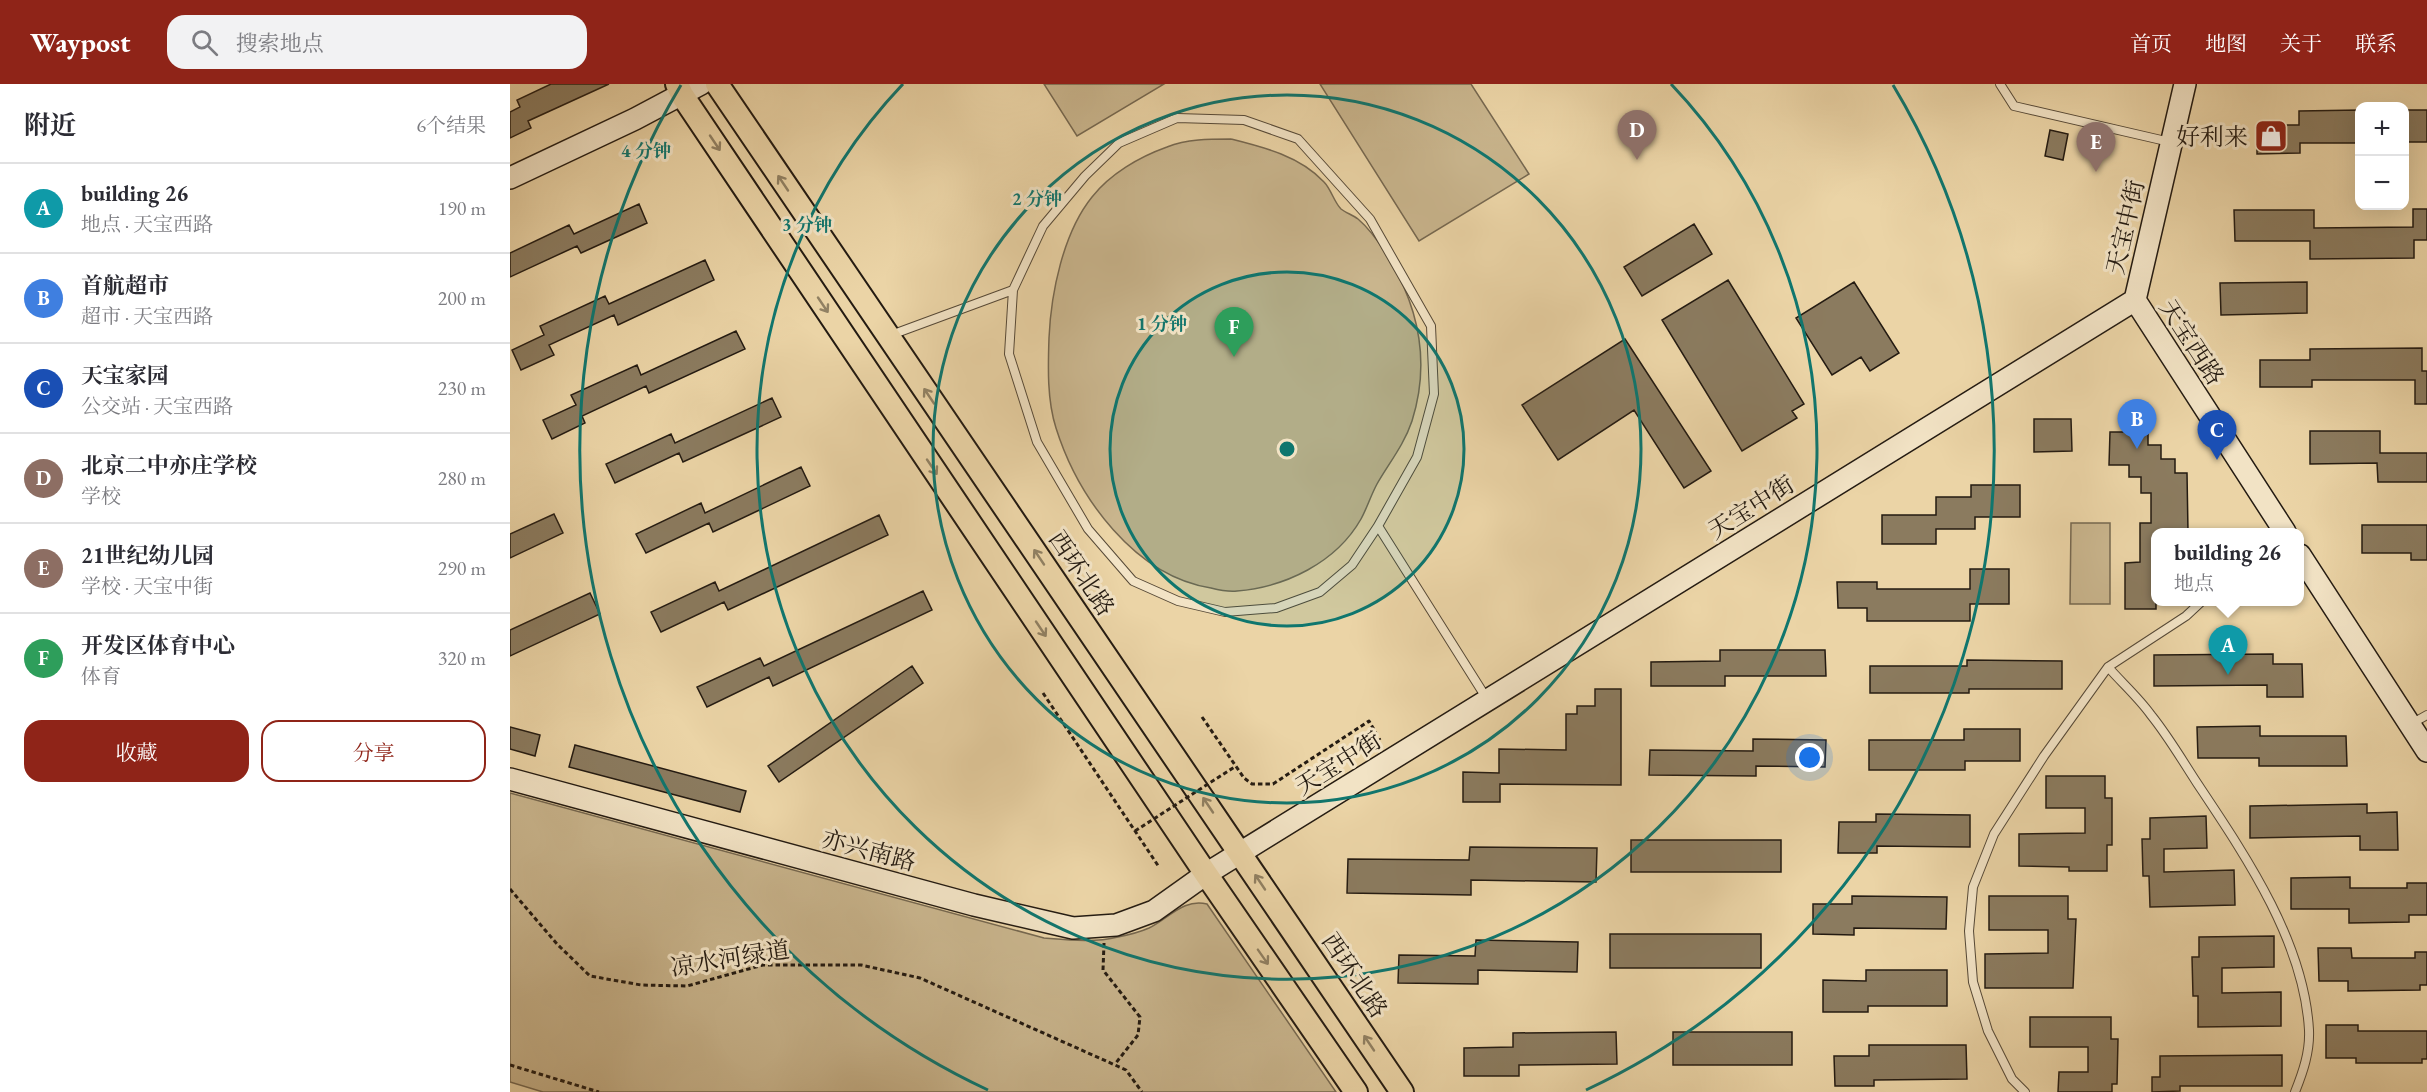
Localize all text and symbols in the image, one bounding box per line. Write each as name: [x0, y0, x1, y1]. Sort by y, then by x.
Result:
search box: [167, 15, 587, 69]
text: Waypost: [30, 24, 131, 60]
icon: search: [188, 26, 221, 59]
text: 搜索地点: [236, 29, 324, 58]
text: 首页: [2130, 30, 2172, 57]
text: 地图: [2205, 30, 2247, 57]
text: 关于: [2280, 30, 2322, 57]
text: 联系: [2355, 30, 2397, 57]
map controls: [2355, 102, 2409, 210]
button: +: [2355, 102, 2409, 156]
text: 附近: [24, 108, 76, 142]
pin: D: [1618, 110, 1656, 160]
text: 6个结果: [416, 112, 486, 138]
shop icon: 好利来: [2253, 118, 2289, 154]
place label: 好利来: [2176, 121, 2248, 152]
pin: E: [2076, 122, 2116, 172]
one-way arrow: [708, 135, 721, 152]
text: 4 分钟: [621, 139, 671, 162]
button: −: [2355, 156, 2409, 210]
one-way arrow: [777, 175, 789, 192]
street label: 天宝中街: [2099, 177, 2151, 277]
text: building 26: [81, 179, 188, 208]
text: 2 分钟: [1012, 187, 1062, 210]
text: A: [36, 195, 51, 221]
text: 190 m: [438, 195, 486, 221]
text: 地点 · 天宝西路: [81, 211, 213, 237]
text: 3 分钟: [782, 213, 832, 236]
text: 首航超市: [81, 271, 169, 300]
text: B: [37, 285, 50, 311]
text: 200 m: [438, 285, 486, 311]
street label: 天宝西路: [2153, 293, 2231, 391]
one-way arrow: [817, 297, 830, 314]
text: 超市 · 天宝西路: [81, 303, 213, 329]
pin: F: [1214, 308, 1254, 357]
text: 1 分钟: [1137, 312, 1187, 335]
text: 天宝家园: [81, 361, 169, 390]
text: C: [36, 375, 51, 401]
text: 230 m: [438, 375, 486, 401]
one-way arrow: [922, 388, 935, 405]
text: 公交站 · 天宝西路: [81, 393, 233, 419]
pin: B: [2118, 400, 2156, 449]
pin: C: [2198, 410, 2236, 460]
centre of rings: [1277, 439, 1297, 459]
text: 北京二中亦庄学校: [81, 451, 257, 480]
one-way arrow: [926, 458, 938, 475]
text: D: [36, 465, 51, 491]
text: 280 m: [438, 465, 486, 491]
street label: 天宝中街: [1702, 468, 1800, 546]
text: 学校: [81, 483, 121, 509]
street label: 西环北路: [1042, 525, 1122, 621]
popup: [2151, 528, 2304, 606]
text: building 26: [2174, 538, 2281, 567]
text: 21世纪幼儿园: [81, 541, 214, 570]
one-way arrow: [1033, 550, 1045, 566]
text: E: [38, 555, 49, 581]
text: 290 m: [438, 555, 486, 581]
text: 地点: [2174, 570, 2214, 596]
text: 学校 · 天宝中街: [81, 573, 213, 599]
one-way arrow: [1035, 620, 1047, 637]
pin: A: [2208, 626, 2248, 675]
text: 开发区体育中心: [81, 631, 235, 660]
text: F: [38, 645, 49, 671]
text: 320 m: [438, 645, 486, 671]
text: 体育: [81, 663, 121, 689]
button: 收藏: [24, 720, 249, 782]
button: 分享: [261, 720, 486, 782]
street label: 天宝中街: [1289, 724, 1387, 802]
your location: [1795, 743, 1824, 772]
one-way arrow: [1202, 797, 1214, 814]
street label: 亦兴南路: [819, 823, 919, 877]
one-way arrow: [1254, 874, 1266, 890]
street label: 西环北路: [1315, 927, 1395, 1023]
street label: 凉水河绿道: [668, 933, 792, 983]
one-way arrow: [1257, 948, 1269, 964]
one-way arrow: [1363, 1036, 1375, 1052]

